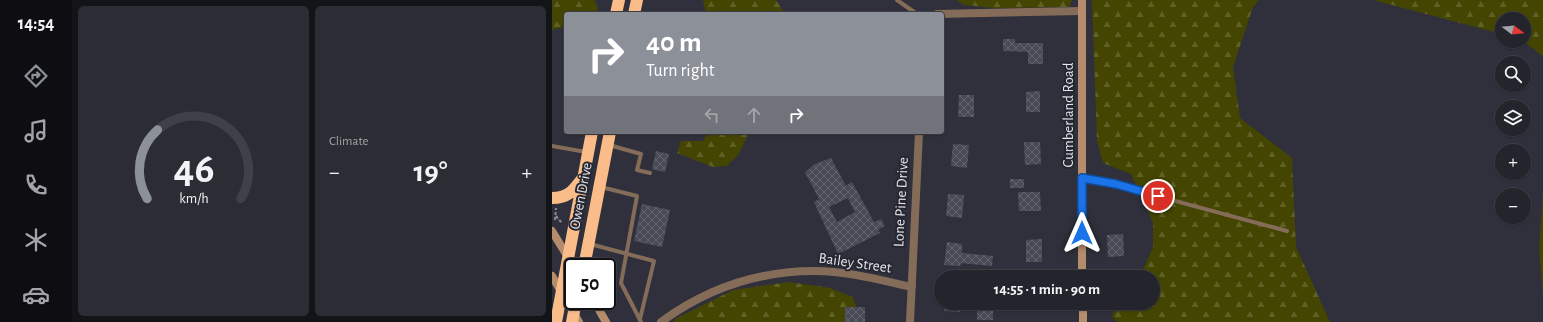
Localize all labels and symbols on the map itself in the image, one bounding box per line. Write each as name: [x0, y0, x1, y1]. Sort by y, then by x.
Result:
north arrow: [1495, 12, 1531, 48]
street label: Cumberland Road: [1061, 62, 1076, 167]
street label: Lone Pine Drive: [891, 157, 911, 247]
street label: Owen Drive: [567, 161, 595, 231]
pin: [1141, 179, 1175, 213]
position arrow: [1061, 212, 1103, 254]
street label: Bailey Street: [818, 250, 893, 276]
speed limit sign: 50: [564, 258, 616, 310]

